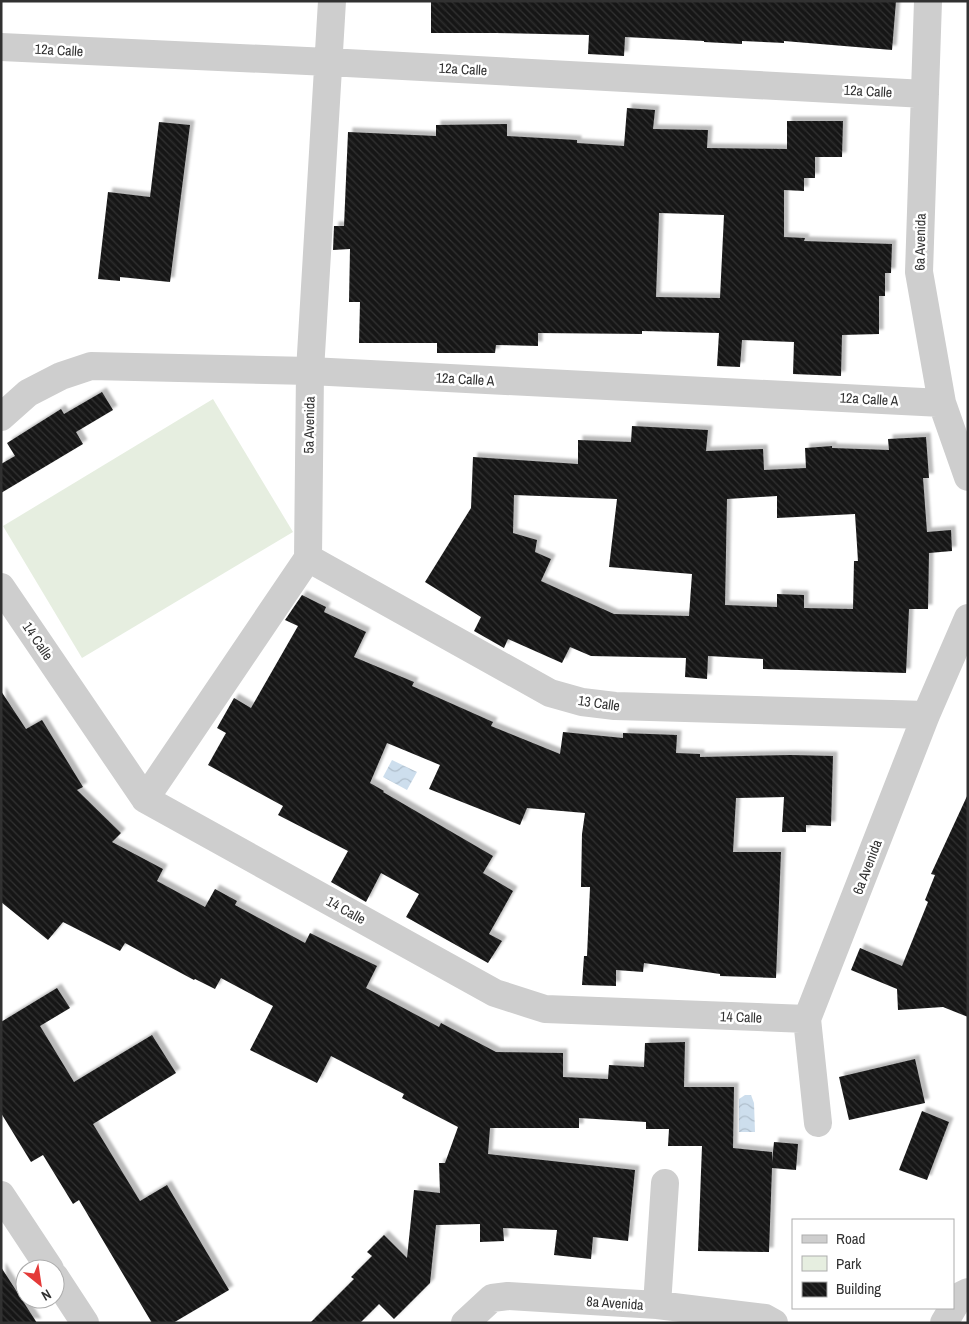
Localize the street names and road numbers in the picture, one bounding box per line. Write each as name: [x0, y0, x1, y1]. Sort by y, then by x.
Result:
street label: 12a Calle: [34, 40, 84, 60]
street label: 12a Calle: [438, 59, 488, 79]
street label: 12a Calle: [843, 81, 893, 101]
street label: 6a Avenida: [911, 213, 930, 271]
street label: 12a Calle A: [435, 368, 495, 390]
street label: 12a Calle A: [839, 388, 899, 410]
street label: 5a Avenida: [300, 396, 319, 454]
street label: 14 Calle: [19, 619, 57, 663]
street label: 13 Calle: [577, 691, 621, 715]
street label: 6a Avenida: [848, 836, 886, 897]
street label: 14 Calle: [323, 892, 369, 928]
street label: 14 Calle: [720, 1007, 762, 1027]
street label: 8a Avenida: [586, 1292, 645, 1314]

